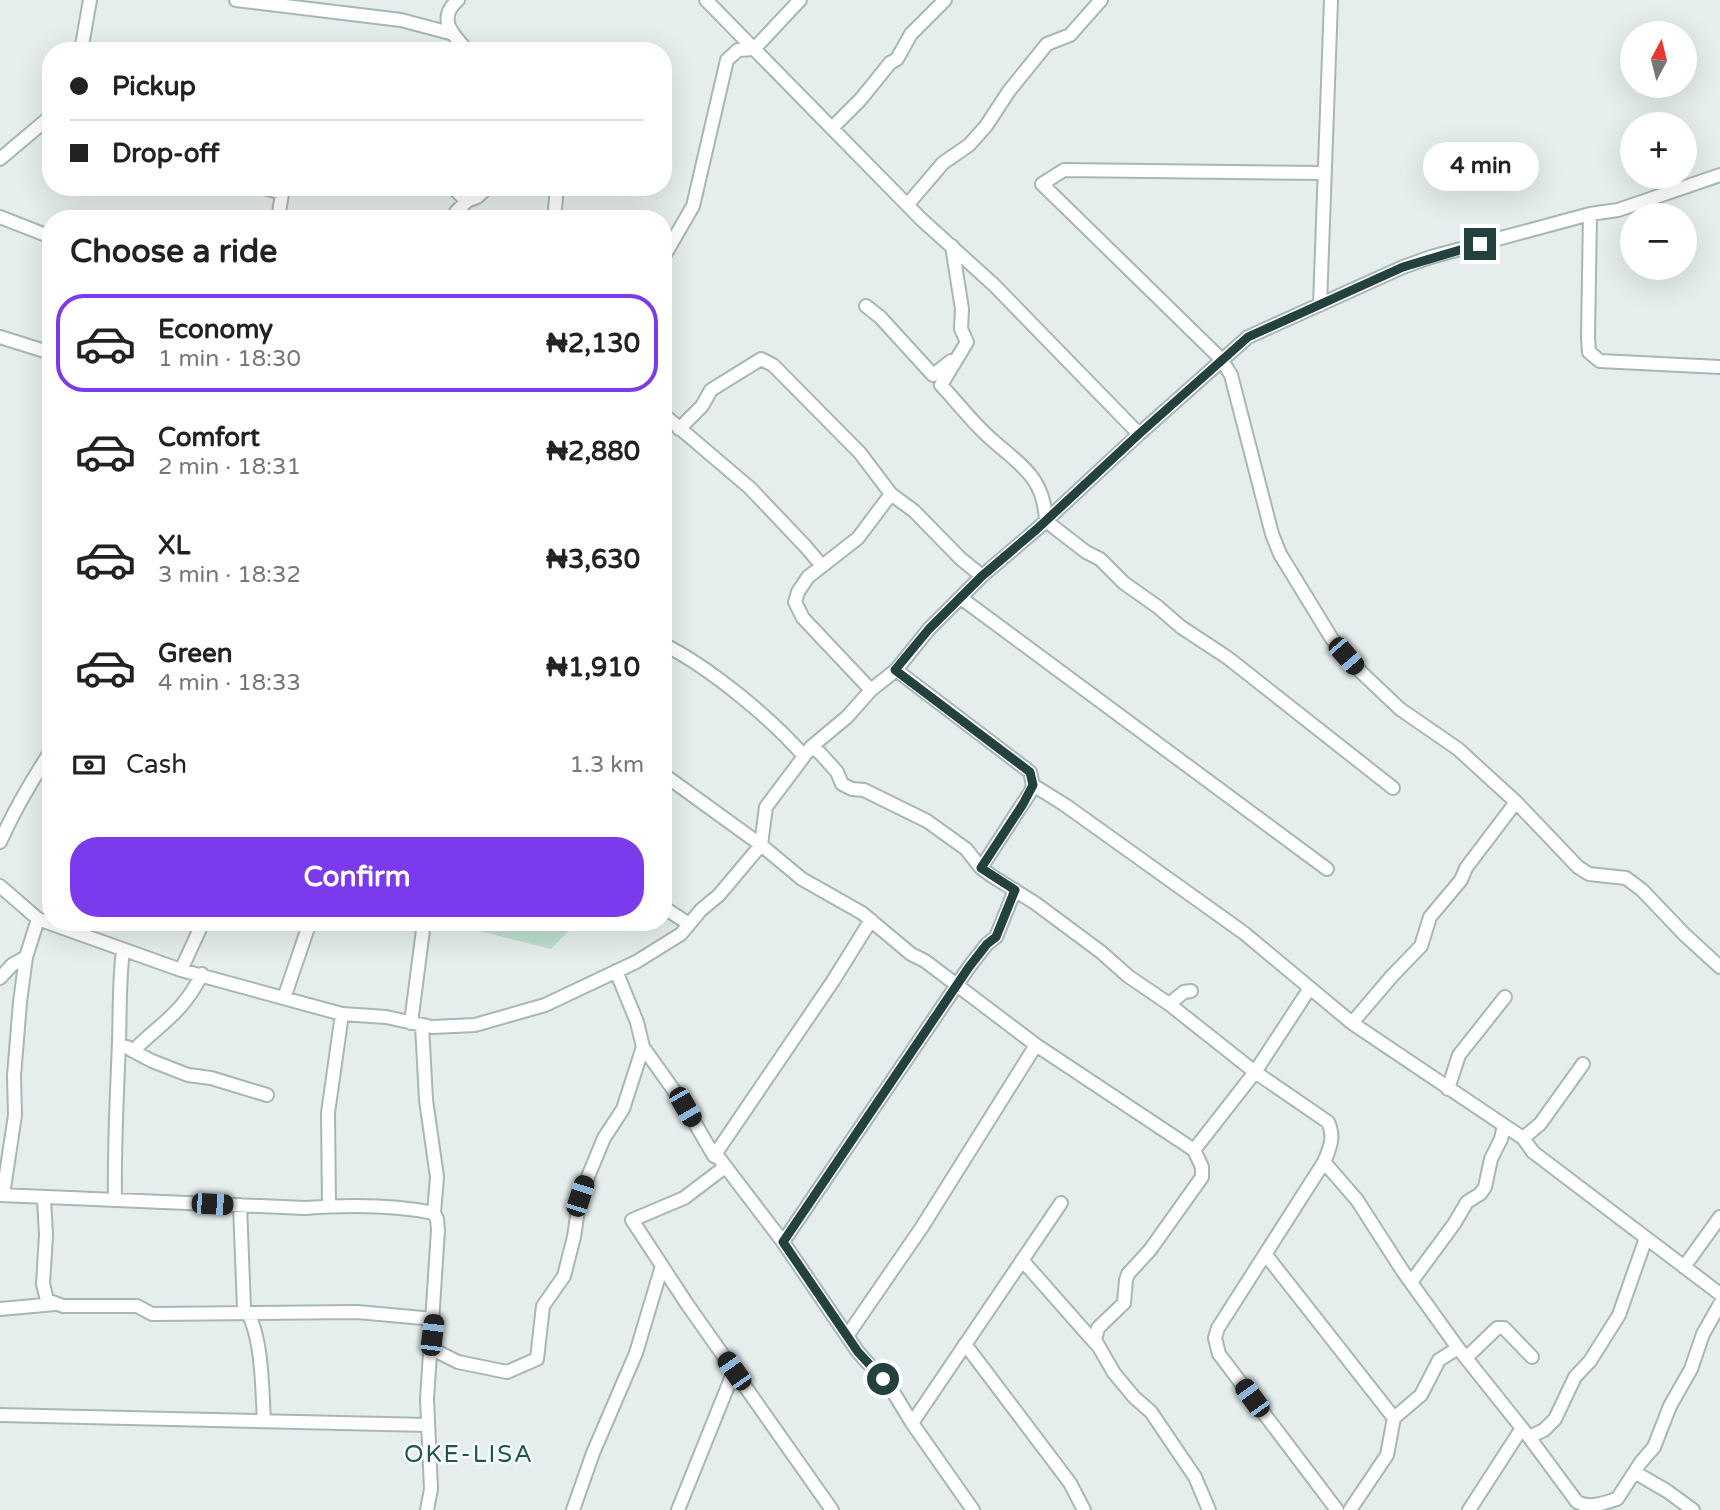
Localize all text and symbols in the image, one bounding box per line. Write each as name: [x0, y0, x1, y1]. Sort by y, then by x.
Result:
north arrow: [1620, 21, 1698, 98]
map controls: [1620, 21, 1697, 280]
text: Pickup: [112, 71, 196, 102]
button: +: [1620, 112, 1697, 189]
text: Drop-off: [112, 138, 219, 169]
callout: 4 min: [1422, 142, 1538, 191]
text: 4 min: [1450, 152, 1512, 180]
button: −: [1620, 203, 1697, 280]
route end: [1464, 228, 1496, 260]
text: Choose a ride: [70, 233, 277, 271]
icon: car: [74, 312, 137, 375]
text: Economy: [158, 314, 273, 345]
text: ₦2,130: [546, 328, 640, 359]
text: 1 min · 18:30: [158, 345, 301, 373]
icon: car: [74, 420, 137, 483]
text: Comfort: [158, 422, 260, 453]
text: ₦2,880: [546, 436, 640, 467]
text: 2 min · 18:31: [158, 453, 301, 481]
icon: car: [74, 528, 137, 591]
text: XL: [158, 530, 190, 561]
text: ₦3,630: [546, 544, 640, 575]
text: 3 min · 18:32: [158, 561, 301, 589]
car: [1325, 633, 1368, 679]
icon: car: [74, 636, 137, 699]
text: Green: [158, 638, 233, 669]
text: ₦1,910: [546, 652, 640, 683]
text: 4 min · 18:33: [158, 669, 301, 697]
icon: cash: [70, 746, 108, 784]
text: Cash: [126, 749, 187, 780]
text: 1.3 km: [570, 751, 644, 779]
button: Confirm: [70, 837, 644, 917]
car: [666, 1084, 705, 1130]
car: [564, 1173, 597, 1219]
car: [191, 1192, 234, 1216]
car: [420, 1313, 445, 1357]
car: [714, 1348, 755, 1394]
route start: [867, 1363, 899, 1395]
car: [1232, 1375, 1273, 1421]
district label: OKE-LISA: [404, 1440, 534, 1469]

